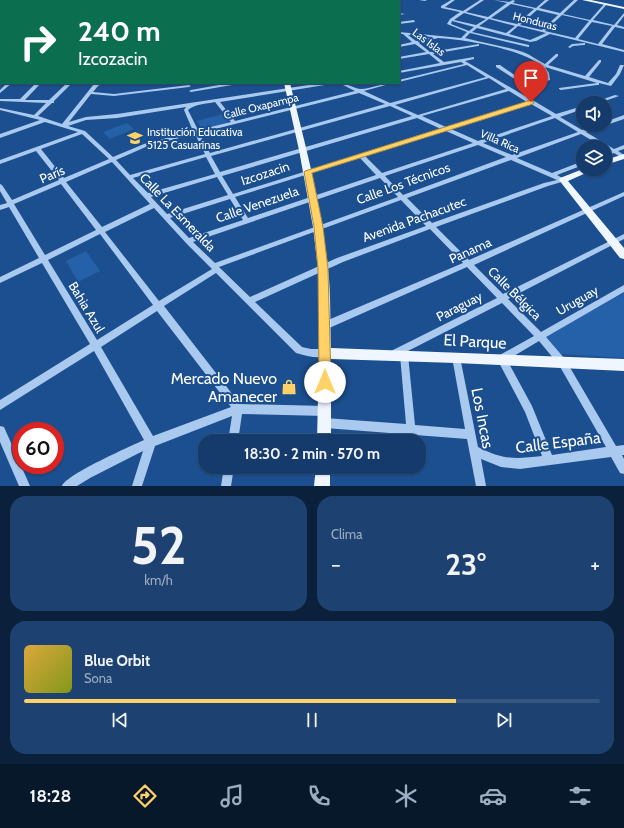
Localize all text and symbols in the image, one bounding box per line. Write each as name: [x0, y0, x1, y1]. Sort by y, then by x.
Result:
street label: Honduras: [512, 9, 559, 33]
text: 240 m: [78, 14, 161, 48]
icon: right: [12, 16, 64, 68]
street label: Las Islas: [410, 25, 449, 59]
text: Izcozacin: [78, 48, 148, 70]
pin: [514, 61, 548, 102]
icon: arrive: [520, 67, 542, 89]
street label: Calle Oxapampa: [222, 90, 301, 122]
map controls: [576, 96, 612, 176]
button: sound: [576, 96, 612, 132]
place label: Institución Educativa 5125 Casuarinas: [147, 125, 243, 152]
street label: Villa Rica: [478, 126, 523, 156]
school or university icon: Institución Educativa 5125 Casuarinas: [126, 129, 144, 147]
button: layers: [576, 140, 612, 176]
street label: Izcozacin: [239, 158, 291, 188]
street label: Calle Los Técnicos: [354, 158, 453, 207]
street label: París: [37, 161, 68, 186]
street label: Calle La Esmeralda: [137, 169, 220, 255]
street label: Calle Venezuela: [213, 182, 301, 226]
street label: Avenida Pachacutec: [360, 193, 468, 245]
street label: Panama: [446, 233, 494, 266]
street label: Calle Bélgica: [485, 263, 546, 324]
street label: Bahia Azul: [65, 278, 109, 336]
street label: Uruguay: [553, 281, 601, 318]
street label: Paraguay: [433, 287, 485, 324]
street label: El Parque: [443, 330, 507, 353]
position arrow: [304, 361, 346, 403]
place label: Mercado Nuevo Amanecer: [171, 369, 278, 406]
shop icon: Mercado Nuevo Amanecer: [280, 378, 298, 396]
street label: Los Incas: [467, 386, 498, 450]
speed limit sign: 60: [12, 422, 64, 474]
street label: Calle España: [515, 428, 602, 457]
text: 18:30 · 2 min · 570 m: [244, 445, 380, 463]
text: 52: [131, 514, 186, 577]
text: Clima: [331, 526, 362, 542]
text: 23°: [445, 546, 486, 583]
text: −: [331, 551, 341, 578]
text: +: [590, 551, 600, 578]
text: km/h: [144, 572, 173, 588]
text: Blue Orbit: [84, 652, 150, 670]
text: Sona: [84, 670, 112, 686]
icon: previous: [109, 709, 131, 731]
icon: pause: [301, 709, 323, 731]
icon: next: [493, 709, 515, 731]
icon: directions: [131, 782, 159, 810]
icon: music: [218, 782, 246, 810]
icon: phone: [305, 782, 333, 810]
icon: climate: [392, 782, 420, 810]
icon: car: [479, 782, 507, 810]
icon: filters: [566, 782, 594, 810]
text: 18:28: [30, 785, 71, 807]

